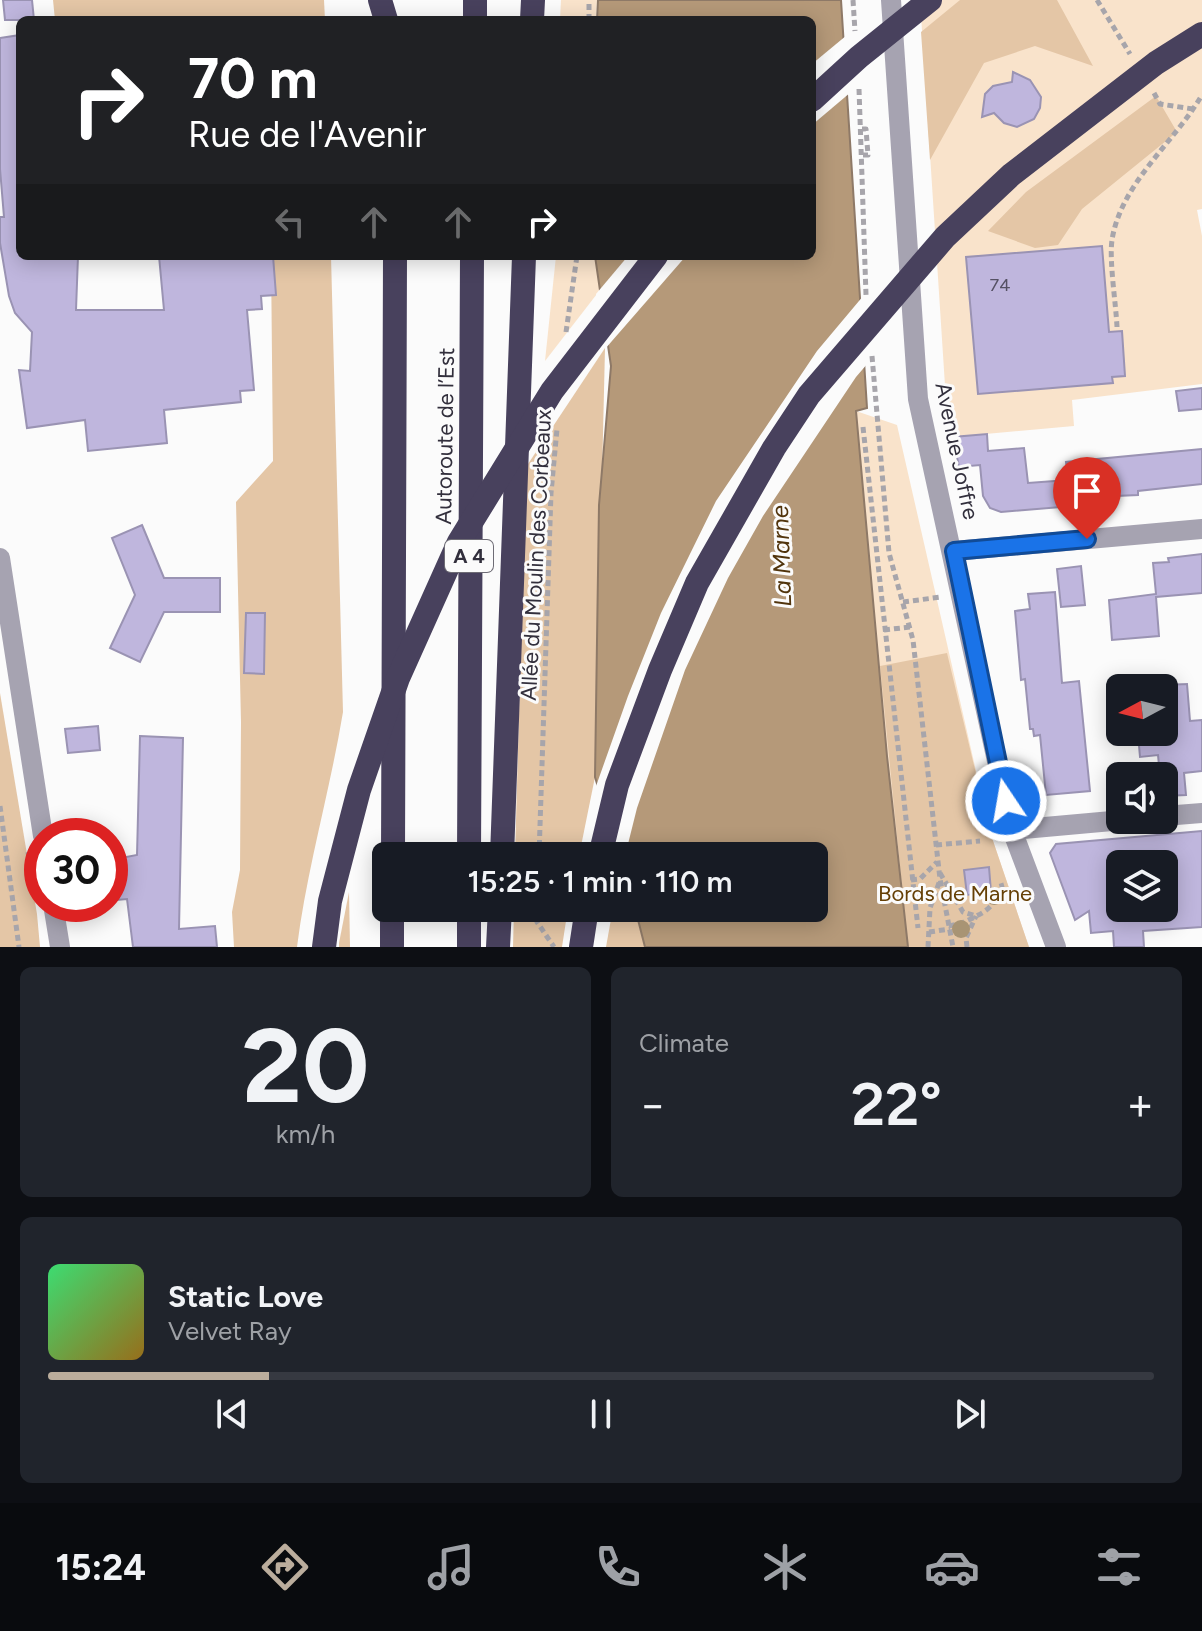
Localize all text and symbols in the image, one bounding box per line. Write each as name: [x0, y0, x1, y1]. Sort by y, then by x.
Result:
text: 70 m: [188, 45, 318, 112]
icon: right: [56, 48, 160, 152]
text: Rue de l'Avenir: [188, 113, 426, 156]
icon: left: [268, 200, 312, 244]
icon: ahead: [352, 200, 396, 244]
icon: ahead: [436, 200, 480, 244]
icon: right: [520, 200, 564, 244]
house number: 74: [990, 274, 1010, 296]
street label: Autoroute de l’Est: [430, 347, 460, 525]
street label: Avenue Joffre: [929, 380, 985, 522]
street label: Allée du Moulin des Corbeaux: [515, 408, 557, 701]
pin: [1053, 457, 1121, 539]
icon: arrive: [1065, 469, 1109, 513]
water label: La Marne: [765, 505, 797, 607]
road number: A 4: [445, 540, 493, 572]
north arrow: [1106, 674, 1178, 746]
map controls: [1106, 674, 1178, 922]
position arrow: [964, 759, 1048, 843]
button: sound: [1106, 762, 1178, 834]
speed limit sign: 30: [24, 818, 128, 922]
button: layers: [1106, 850, 1178, 922]
text: 15:25 · 1 min · 110 m: [467, 863, 733, 900]
park label: Bords de Marne: [878, 880, 1032, 907]
text: 20: [242, 1003, 369, 1128]
text: Climate: [639, 1027, 729, 1059]
text: 22°: [851, 1068, 942, 1140]
text: −: [639, 1078, 666, 1131]
text: +: [1127, 1078, 1154, 1131]
text: km/h: [276, 1118, 335, 1150]
text: Static Love: [168, 1278, 323, 1315]
text: Velvet Ray: [168, 1315, 292, 1347]
icon: previous: [210, 1392, 254, 1436]
icon: pause: [579, 1392, 623, 1436]
icon: next: [948, 1392, 992, 1436]
icon: directions: [257, 1539, 313, 1595]
icon: music: [423, 1539, 479, 1595]
icon: phone: [590, 1539, 646, 1595]
icon: climate: [757, 1539, 813, 1595]
icon: car: [924, 1539, 980, 1595]
icon: filters: [1091, 1539, 1147, 1595]
text: 15:24: [55, 1546, 146, 1589]

